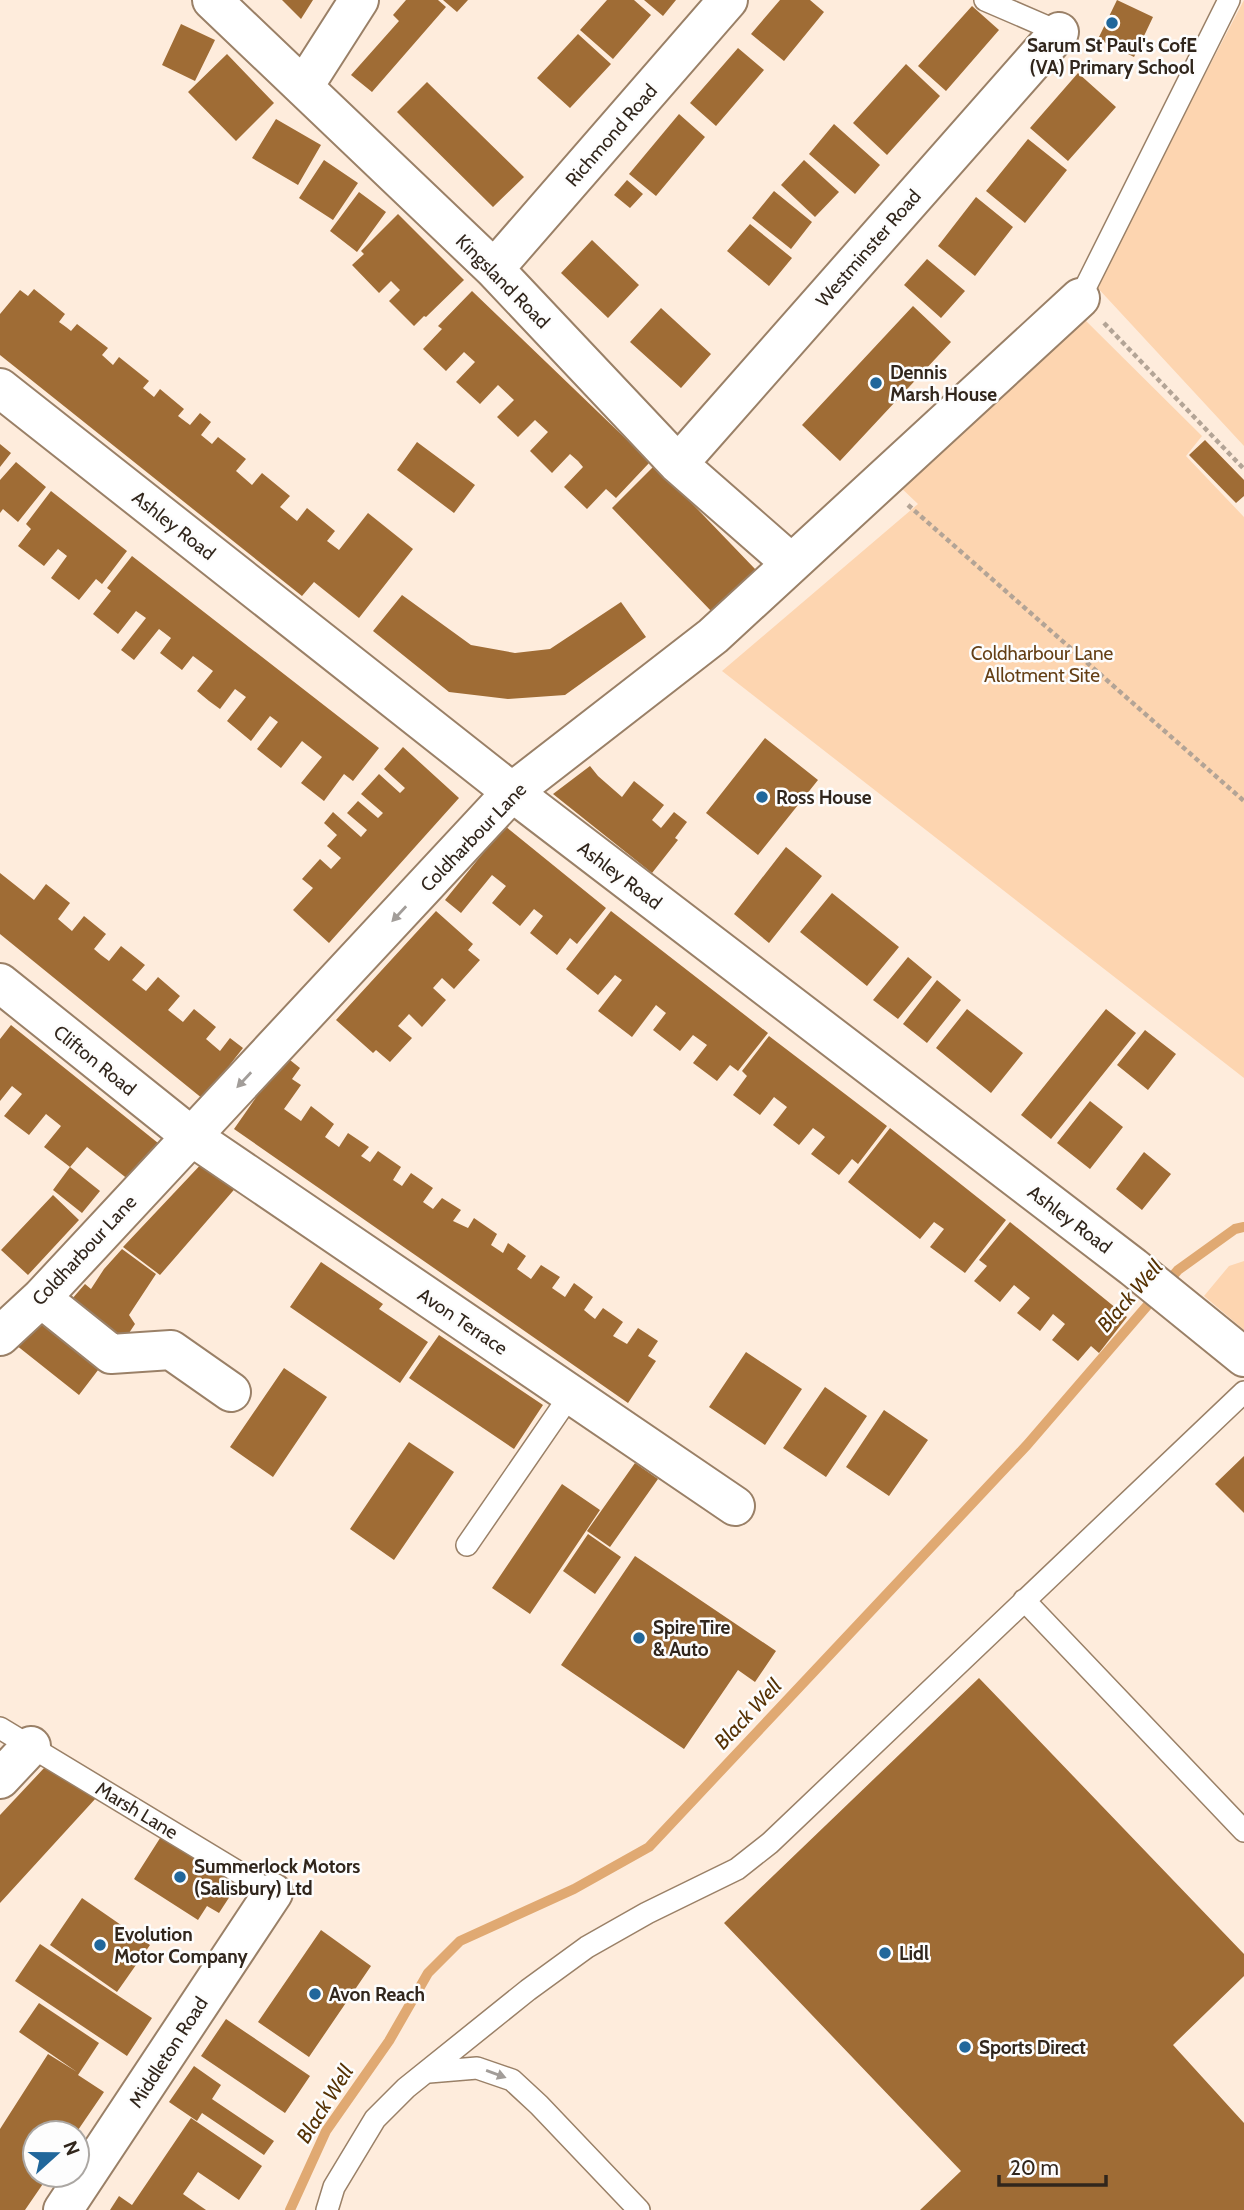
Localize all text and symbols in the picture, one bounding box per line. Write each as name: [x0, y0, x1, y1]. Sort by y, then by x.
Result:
marker: Sarum St Paul's CofE (VA) Primary School: [1104, 15, 1120, 31]
place label: Sarum St Paul's CofE (VA) Primary School: [1027, 34, 1197, 79]
street label: Richmond Road: [561, 79, 662, 191]
street label: Westminster Road: [811, 185, 926, 312]
street label: Kingsland Road: [451, 230, 554, 333]
place label: Dennis Marsh House: [890, 361, 997, 406]
marker: Dennis Marsh House: [868, 375, 884, 391]
street label: Ashley Road: [128, 486, 220, 565]
park label: Coldharbour Lane Allotment Site: [971, 642, 1114, 687]
street label: Coldharbour Lane: [416, 778, 531, 897]
place label: Ross House: [776, 786, 872, 809]
marker: Ross House: [754, 789, 770, 805]
street label: Ashley Road: [573, 836, 666, 914]
one-way arrow: [392, 905, 408, 922]
street label: Clifton Road: [49, 1020, 141, 1101]
one-way arrow: [236, 1071, 252, 1088]
street label: Ashley Road: [1023, 1180, 1116, 1258]
street label: Coldharbour Lane: [27, 1190, 142, 1310]
water label: Black Well: [1092, 1254, 1168, 1337]
street label: Avon Terrace: [414, 1283, 512, 1360]
place label: Spire Tire & Auto: [653, 1616, 731, 1661]
marker: Spire Tire & Auto: [631, 1630, 647, 1646]
water label: Black Well: [709, 1673, 787, 1754]
street label: Marsh Lane: [91, 1777, 182, 1844]
place label: Summerlock Motors (Salisbury) Ltd: [194, 1855, 360, 1900]
marker: Summerlock Motors (Salisbury) Ltd: [172, 1869, 188, 1885]
place label: Evolution Motor Company: [114, 1923, 248, 1968]
marker: Evolution Motor Company: [92, 1937, 108, 1953]
place label: Lidl: [899, 1942, 929, 1965]
marker: Lidl: [877, 1945, 893, 1961]
place label: Avon Reach: [329, 1983, 425, 2006]
marker: Avon Reach: [307, 1986, 323, 2002]
street label: Middleton Road: [124, 1993, 213, 2112]
place label: Sports Direct: [979, 2036, 1086, 2059]
marker: Sports Direct: [957, 2039, 973, 2055]
water label: Black Well: [291, 2060, 358, 2147]
one-way arrow: [485, 2069, 506, 2080]
north arrow: [21, 2119, 91, 2189]
text: N: [58, 2138, 85, 2158]
scale bar: [999, 2144, 1106, 2188]
text: 20 m: [1010, 2155, 1059, 2180]

